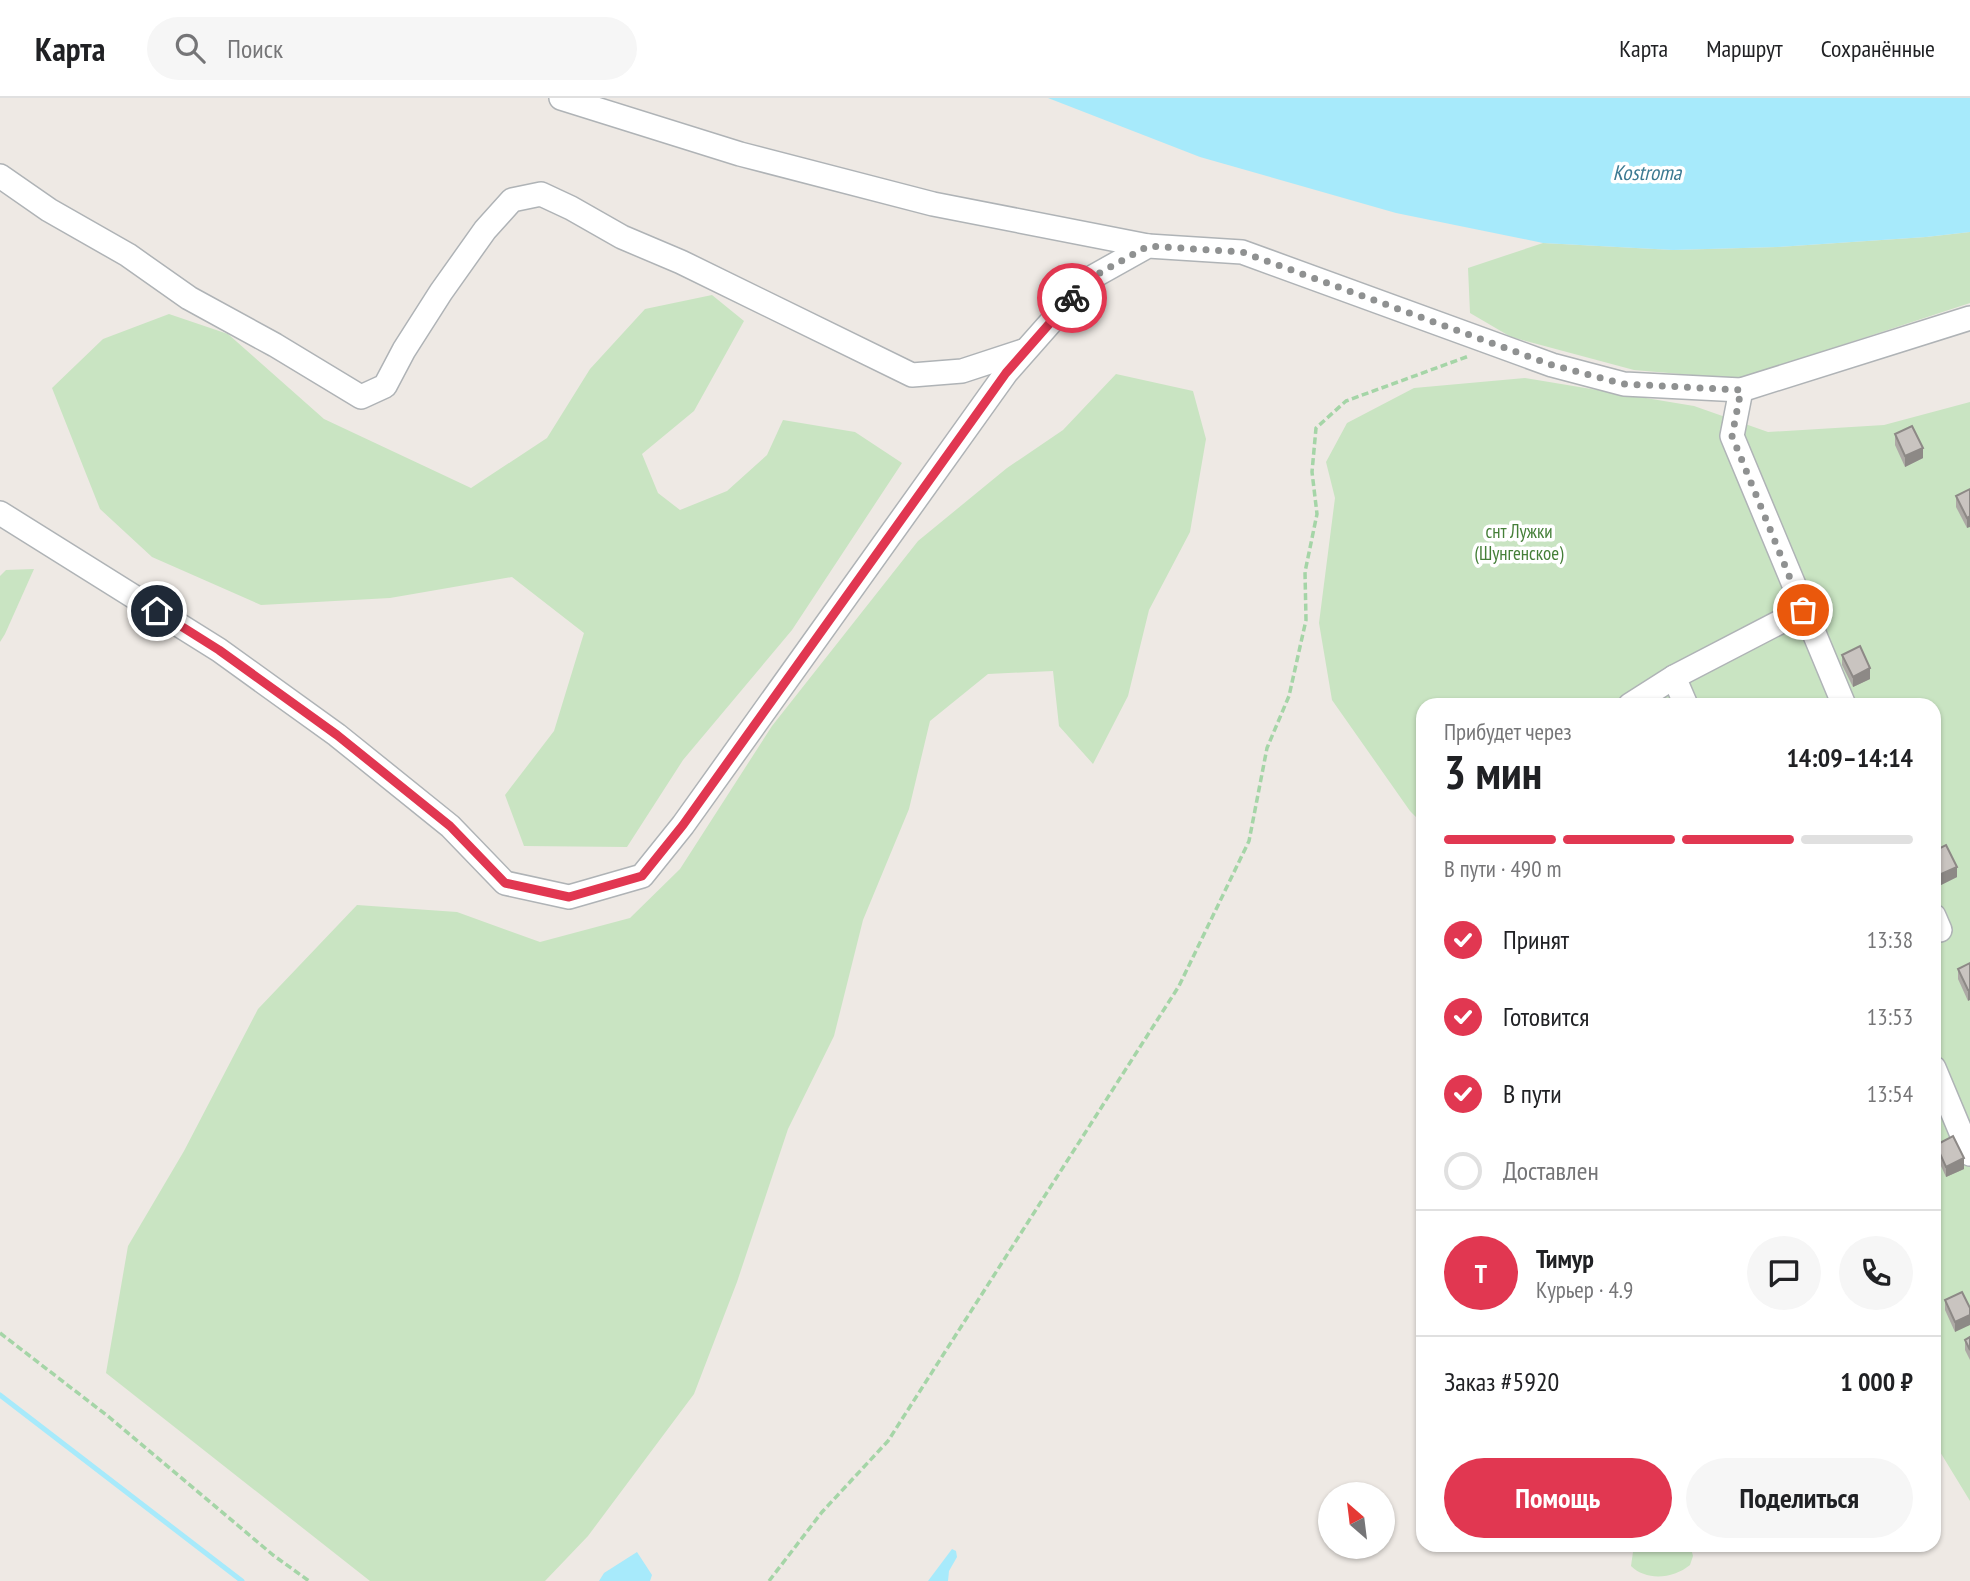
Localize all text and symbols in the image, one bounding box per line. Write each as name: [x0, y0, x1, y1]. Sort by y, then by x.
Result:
search box: [147, 17, 637, 80]
text: Карта: [35, 27, 105, 70]
icon: search: [171, 29, 209, 67]
text: Поиск: [227, 32, 283, 65]
text: Карта: [1619, 33, 1668, 64]
text: Маршрут: [1706, 33, 1783, 64]
text: Сохранённые: [1821, 33, 1935, 64]
water label: Kostroma: [1613, 159, 1683, 186]
courier: [1037, 263, 1107, 333]
icon: bike: [1053, 279, 1091, 317]
park label: снт Лужки (Шунгенское): [1474, 519, 1564, 565]
pin: [1773, 580, 1833, 640]
pin: [127, 581, 187, 641]
icon: bag: [1784, 591, 1822, 629]
icon: home: [138, 592, 176, 630]
text: Прибудет через: [1444, 717, 1572, 746]
text: 14:09–14:14: [1786, 741, 1913, 774]
text: 3 мин: [1444, 742, 1542, 802]
text: В пути · 490 m: [1444, 854, 1561, 883]
icon: check: [1444, 921, 1482, 959]
text: Принят: [1503, 923, 1569, 956]
text: 13:38: [1867, 925, 1913, 954]
icon: check: [1444, 998, 1482, 1036]
text: Готовится: [1503, 1000, 1589, 1033]
text: 13:53: [1867, 1002, 1913, 1031]
icon: check: [1444, 1075, 1482, 1113]
text: В пути: [1503, 1077, 1562, 1110]
text: 13:54: [1867, 1079, 1913, 1108]
text: Доставлен: [1503, 1154, 1599, 1187]
button: chat: [1747, 1236, 1821, 1310]
button: phone: [1839, 1236, 1913, 1310]
text: Тимур: [1536, 1242, 1594, 1275]
text: Т: [1475, 1257, 1487, 1290]
text: Курьер · 4.9: [1536, 1275, 1633, 1304]
text: Заказ #5920: [1444, 1365, 1559, 1398]
text: 1 000 ₽: [1840, 1365, 1913, 1398]
button: Помощь: [1444, 1458, 1672, 1538]
button: Поделиться: [1686, 1458, 1913, 1538]
north arrow: [1318, 1482, 1395, 1559]
map controls: [1318, 1482, 1395, 1559]

